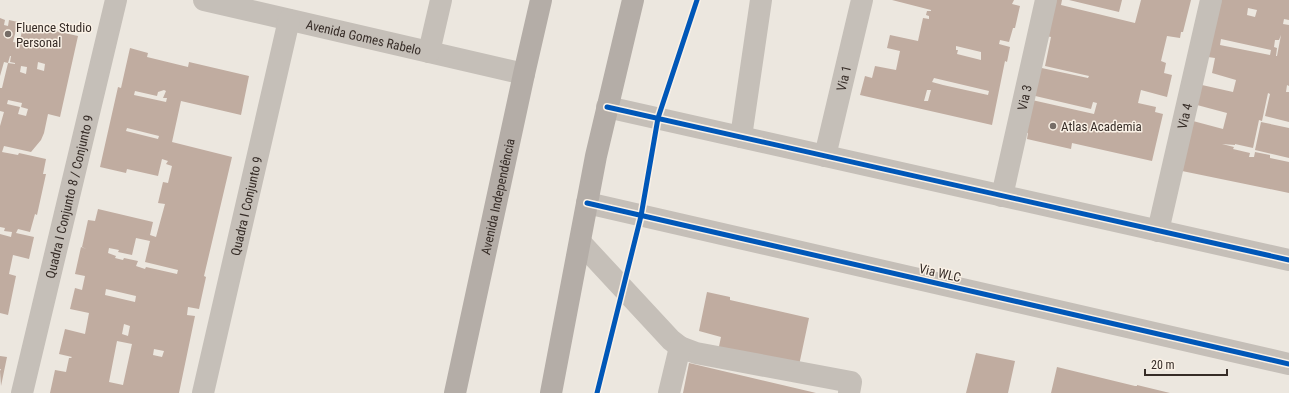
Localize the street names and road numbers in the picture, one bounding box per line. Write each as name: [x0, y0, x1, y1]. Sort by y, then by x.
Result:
street label: Avenida Gomes Rabelo: [305, 16, 423, 58]
street label: Via 1: [833, 64, 854, 93]
street label: Via 3: [1014, 83, 1034, 112]
street label: Via 4: [1174, 101, 1195, 130]
street label: Quadra I Conjunto 8 / Conjunto 9: [42, 113, 96, 280]
street label: Avenida Independência: [478, 137, 517, 256]
street label: Quadra I Conjunto 9: [227, 155, 265, 257]
street label: Via WLC: [918, 261, 962, 285]

